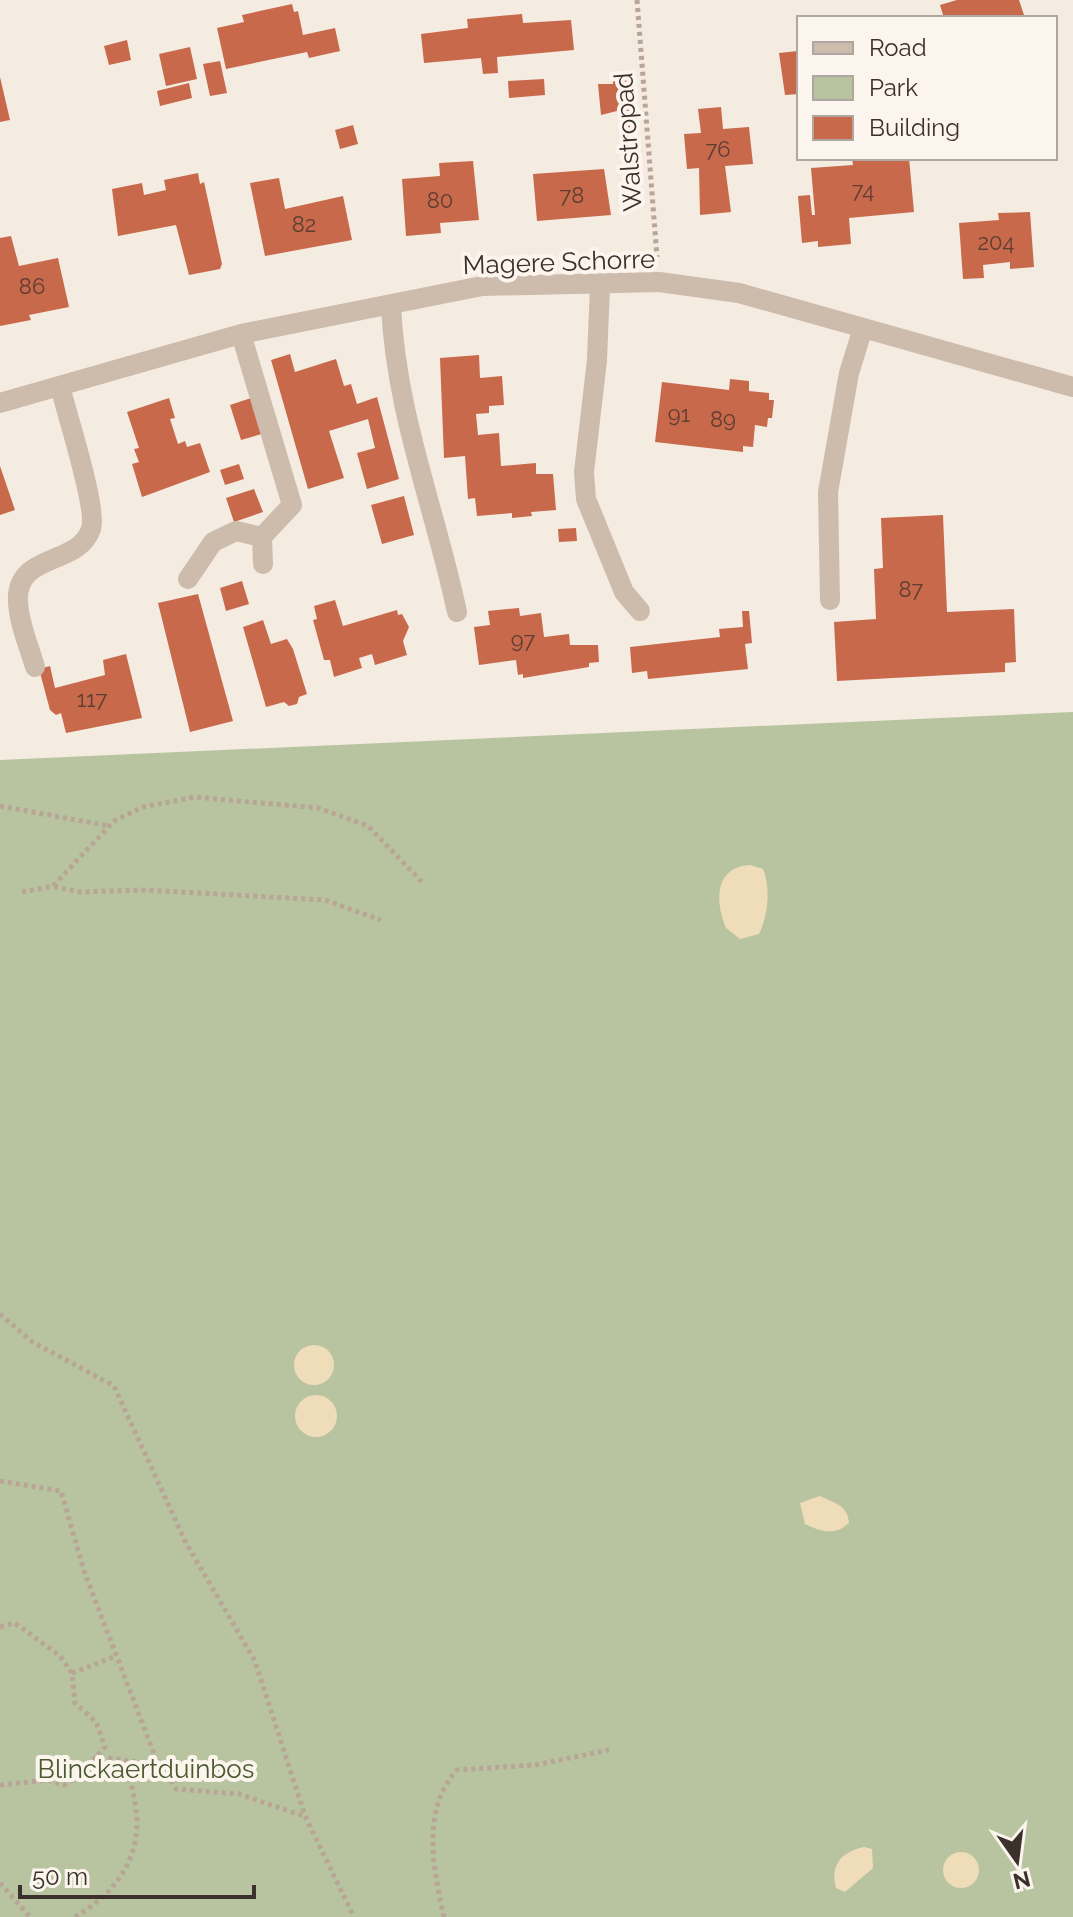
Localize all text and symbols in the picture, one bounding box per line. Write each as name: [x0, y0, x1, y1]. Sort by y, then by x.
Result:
legend: [797, 16, 1057, 160]
text: Road: [869, 33, 927, 62]
street label: Walstropad: [608, 72, 648, 212]
text: Park: [869, 73, 918, 102]
text: Building: [869, 113, 960, 142]
house number: 76: [705, 136, 731, 162]
house number: 74: [852, 177, 874, 203]
house number: 78: [560, 182, 584, 208]
house number: 80: [427, 187, 453, 213]
house number: 82: [292, 211, 316, 237]
house number: 204: [978, 229, 1014, 255]
street label: Magere Schorre: [462, 244, 656, 280]
house number: 86: [19, 273, 45, 299]
house number: 91: [668, 401, 690, 427]
house number: 89: [710, 406, 736, 432]
house number: 87: [899, 576, 924, 602]
house number: 97: [511, 627, 535, 653]
house number: 117: [77, 686, 107, 712]
park label: Blinckaertduinbos: [38, 1754, 254, 1784]
north arrow: [977, 1821, 1057, 1901]
scale bar: [20, 1849, 254, 1899]
text: 50 m: [32, 1862, 88, 1891]
text: N: [1011, 1866, 1033, 1895]

